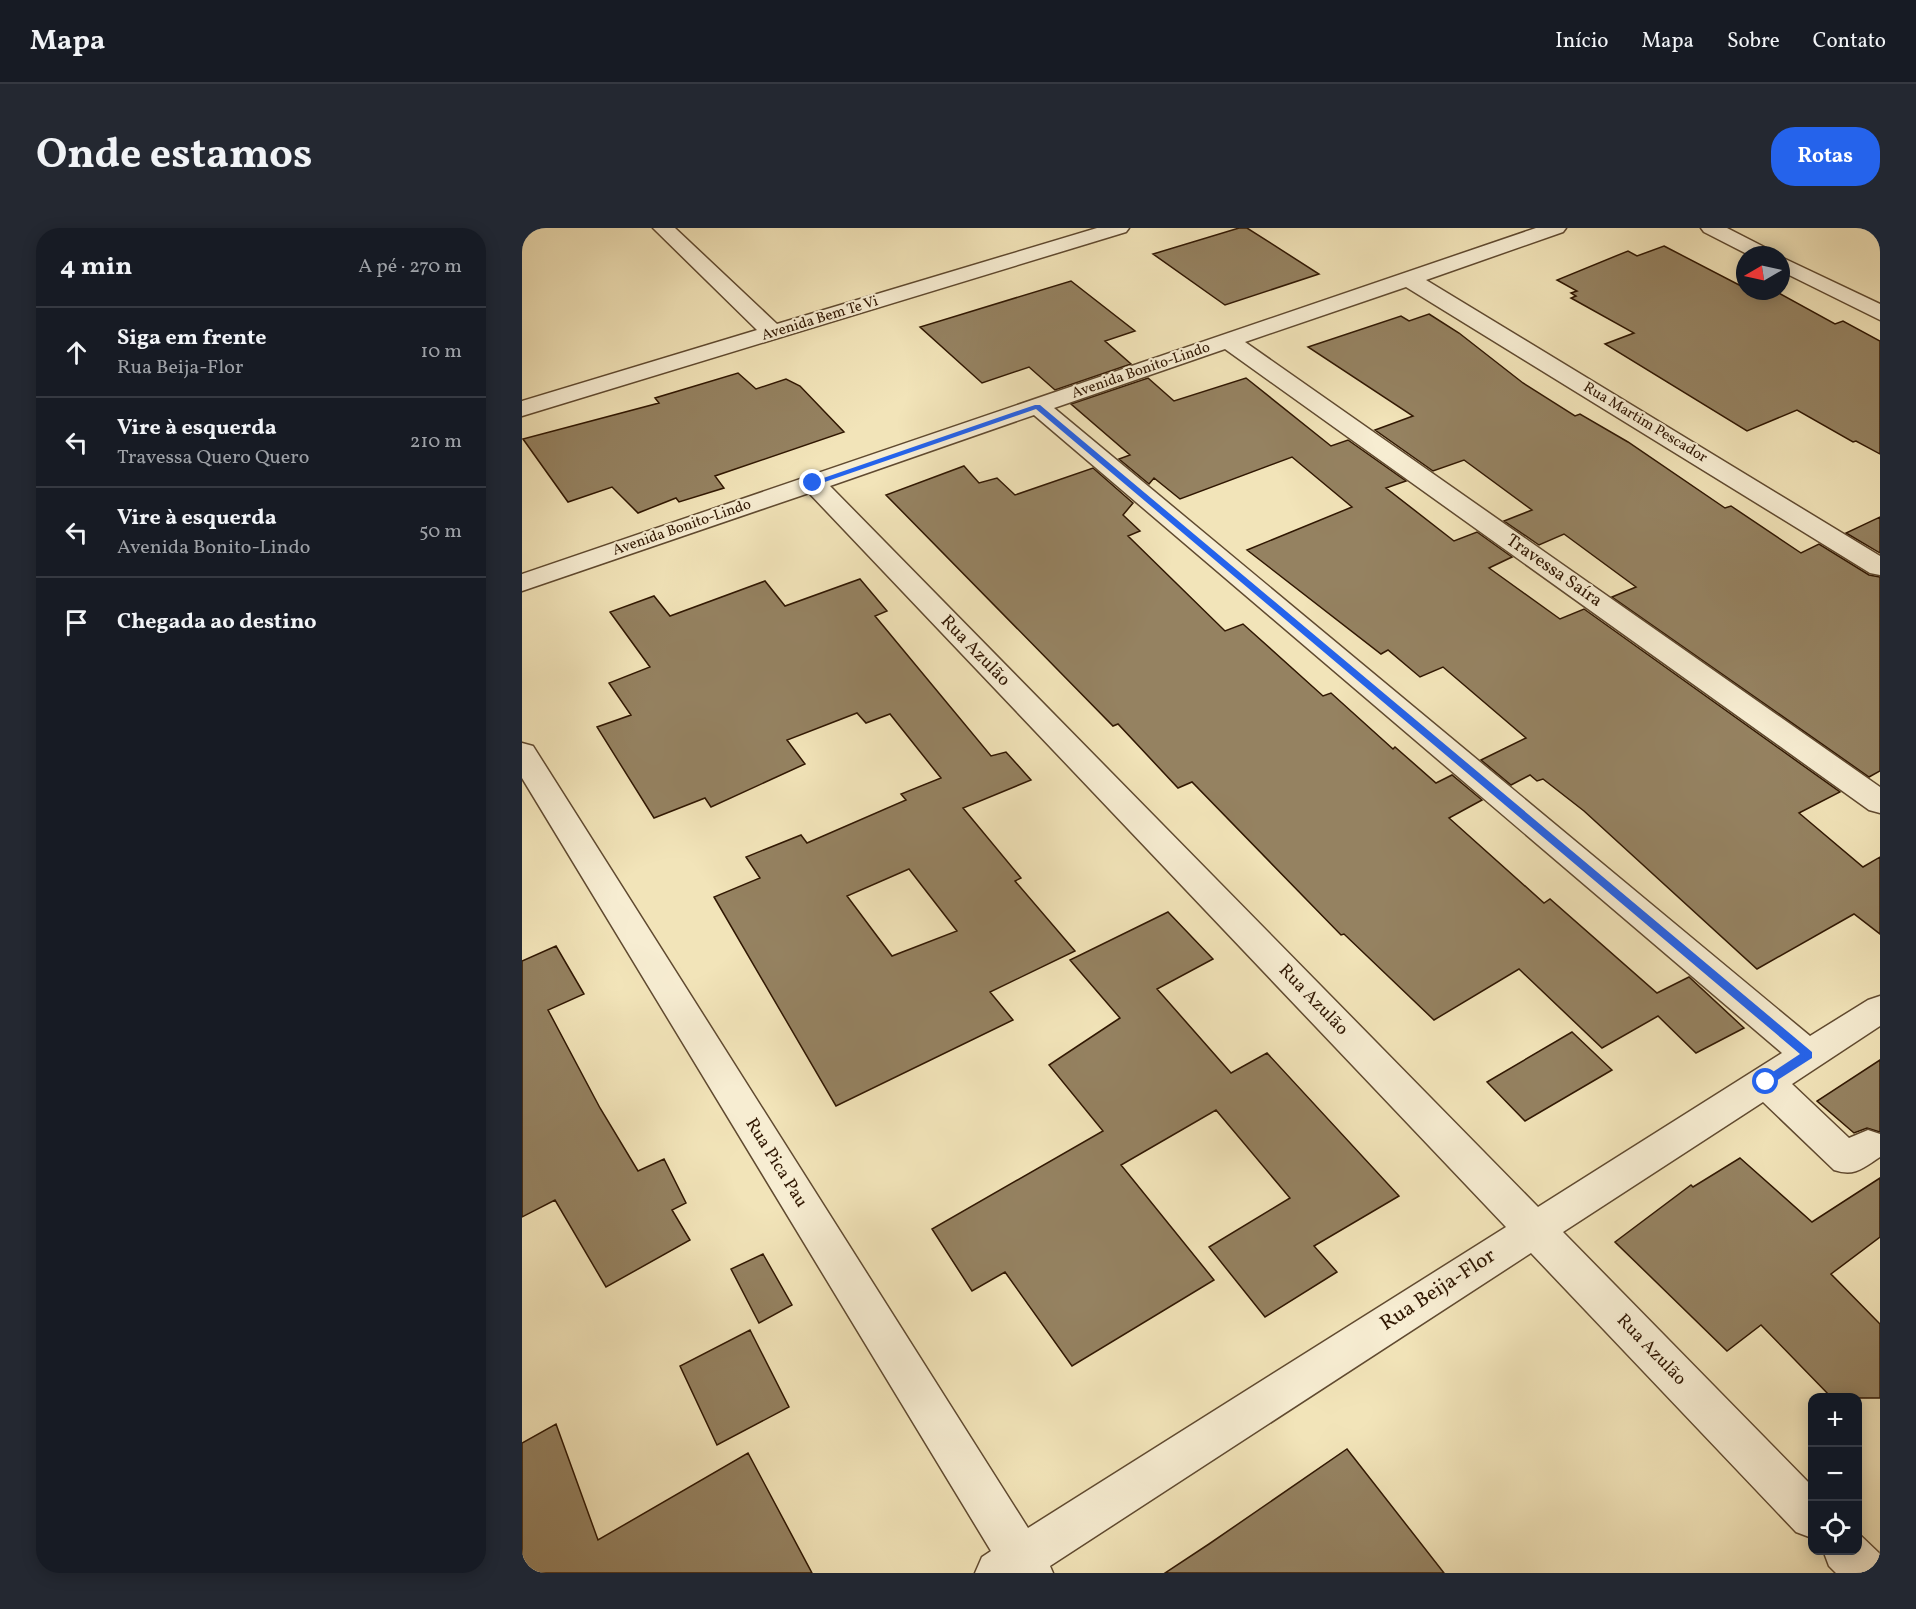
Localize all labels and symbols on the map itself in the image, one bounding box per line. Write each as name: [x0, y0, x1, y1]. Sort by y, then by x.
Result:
north arrow: [1736, 246, 1790, 300]
street label: Avenida Bem Te Vi: [759, 291, 881, 347]
street label: Avenida Bonito-Lindo: [1069, 337, 1213, 405]
street label: Rua Martim Pescador: [1579, 377, 1711, 469]
route end: [799, 469, 825, 495]
street label: Avenida Bonito-Lindo: [610, 494, 754, 562]
street label: Travessa Saíra: [1501, 529, 1607, 613]
street label: Rua Azulão: [934, 610, 1016, 692]
street label: Rua Azulão: [1272, 959, 1354, 1041]
route start: [1752, 1068, 1778, 1094]
street label: Rua Pica Pau: [739, 1114, 813, 1212]
street label: Rua Beija-Flor: [1374, 1242, 1502, 1338]
street label: Rua Azulão: [1610, 1309, 1692, 1391]

